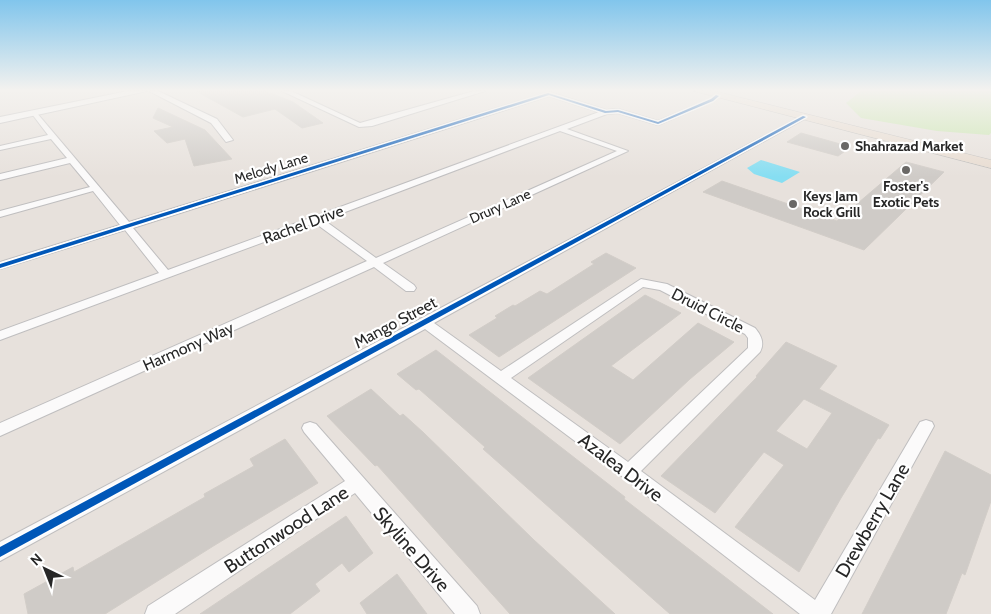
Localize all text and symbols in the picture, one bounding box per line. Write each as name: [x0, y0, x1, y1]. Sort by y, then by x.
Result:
place label: Shahrazad Market: [855, 137, 964, 155]
marker: Shahrazad Market: [839, 140, 851, 152]
street label: Melody Lane: [232, 148, 310, 188]
marker: Foster's Exotic Pets: [900, 164, 912, 176]
place label: Foster's Exotic Pets: [873, 177, 939, 211]
street label: Drury Lane: [467, 185, 533, 227]
place label: Keys Jam Rock Grill: [803, 187, 861, 221]
marker: Keys Jam Rock Grill: [787, 198, 799, 210]
street label: Rachel Drive: [260, 201, 346, 248]
street label: Druid Circle: [668, 284, 747, 337]
street label: Mango Street: [351, 292, 440, 352]
street label: Harmony Way: [140, 318, 236, 375]
street label: Azalea Drive: [574, 428, 668, 507]
street label: Drewberry Lane: [830, 459, 915, 581]
street label: Buttonwood Lane: [220, 481, 353, 578]
street label: Skyline Drive: [369, 502, 455, 597]
north arrow: [20, 544, 70, 594]
text: N: [26, 550, 46, 569]

